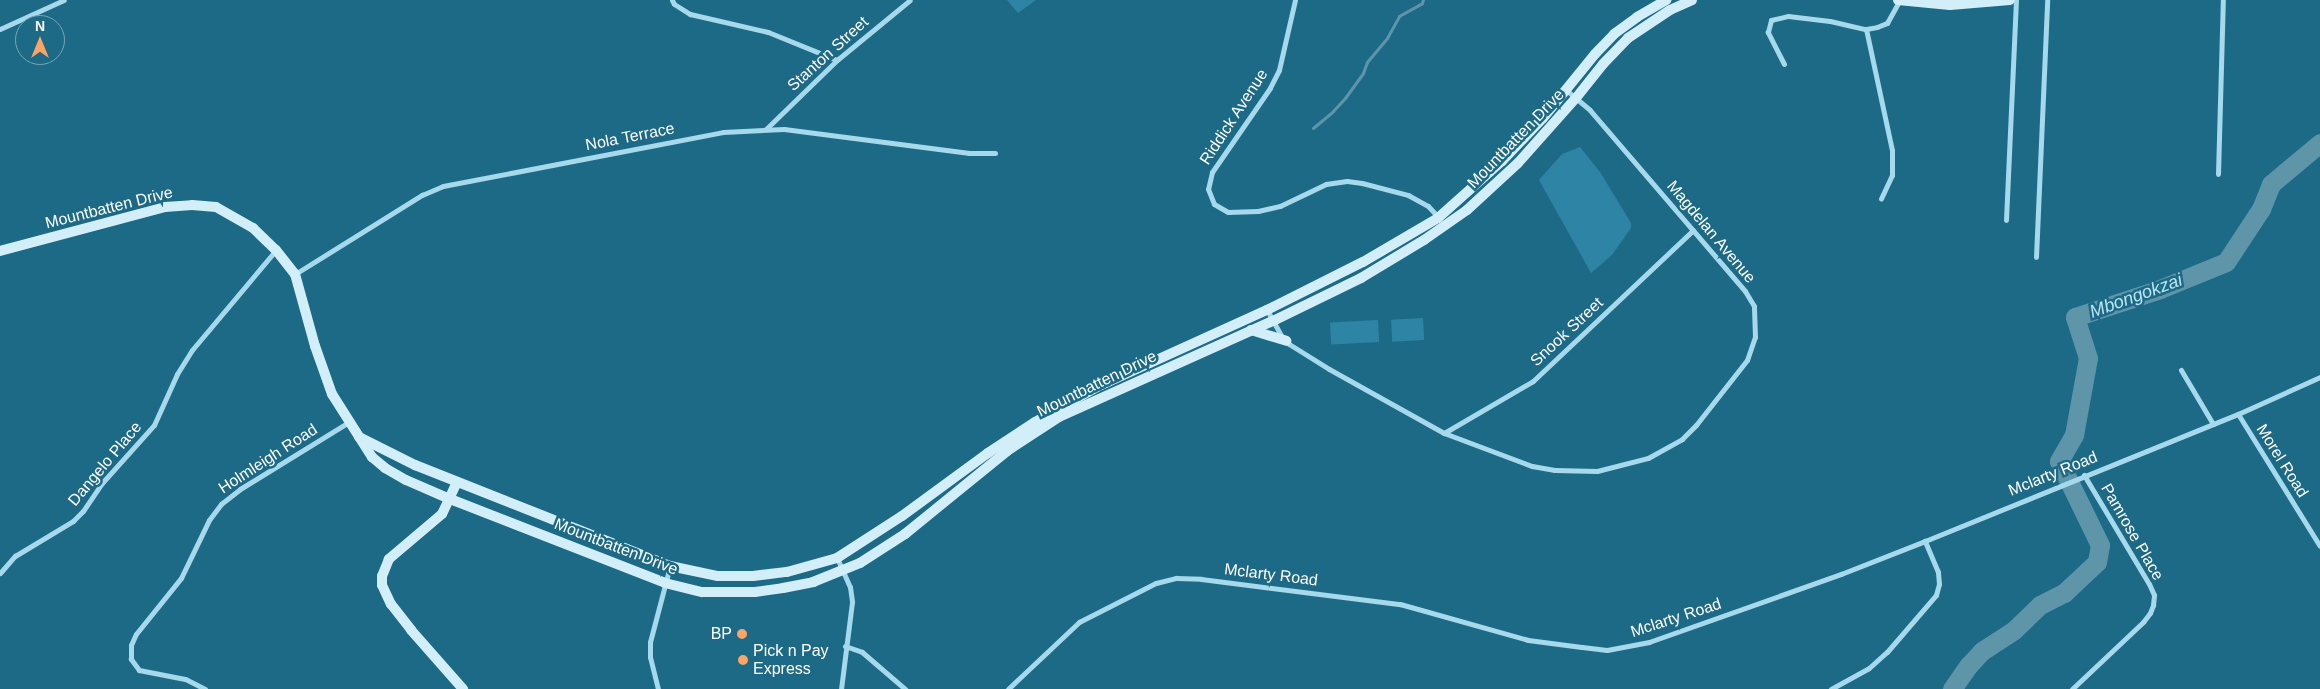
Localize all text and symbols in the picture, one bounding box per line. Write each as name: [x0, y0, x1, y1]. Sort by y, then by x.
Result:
street label: Stanton Street: [784, 13, 872, 95]
north arrow: [15, 15, 65, 65]
text: N: [35, 18, 45, 34]
street label: Riddick Avenue: [1196, 65, 1272, 169]
street label: Mountbatten Drive: [1464, 85, 1568, 193]
street label: Nola Terrace: [584, 119, 676, 155]
street label: Magdelan Avenue: [1662, 177, 1760, 287]
street label: Mountbatten Drive: [43, 183, 175, 233]
water label: Mbongokzai: [2087, 269, 2185, 323]
street label: Snook Street: [1527, 293, 1607, 371]
street label: Mountbatten Drive: [1034, 347, 1160, 421]
street label: Dangelo Place: [64, 418, 146, 510]
street label: Holmleigh Road: [215, 420, 321, 498]
street label: Morel Road: [2252, 421, 2312, 501]
street label: Mclarty Road: [2006, 447, 2100, 501]
street label: Pamrose Place: [2097, 480, 2167, 584]
street label: Mountbatten Drive: [552, 515, 680, 579]
street label: Mclarty Road: [1223, 560, 1319, 590]
street label: Mclarty Road: [1628, 594, 1724, 642]
place label: BP: [711, 624, 732, 644]
marker: BP: [736, 628, 748, 640]
place label: Pick n Pay Express: [753, 641, 829, 679]
marker: Pick n Pay Express: [737, 654, 749, 666]

